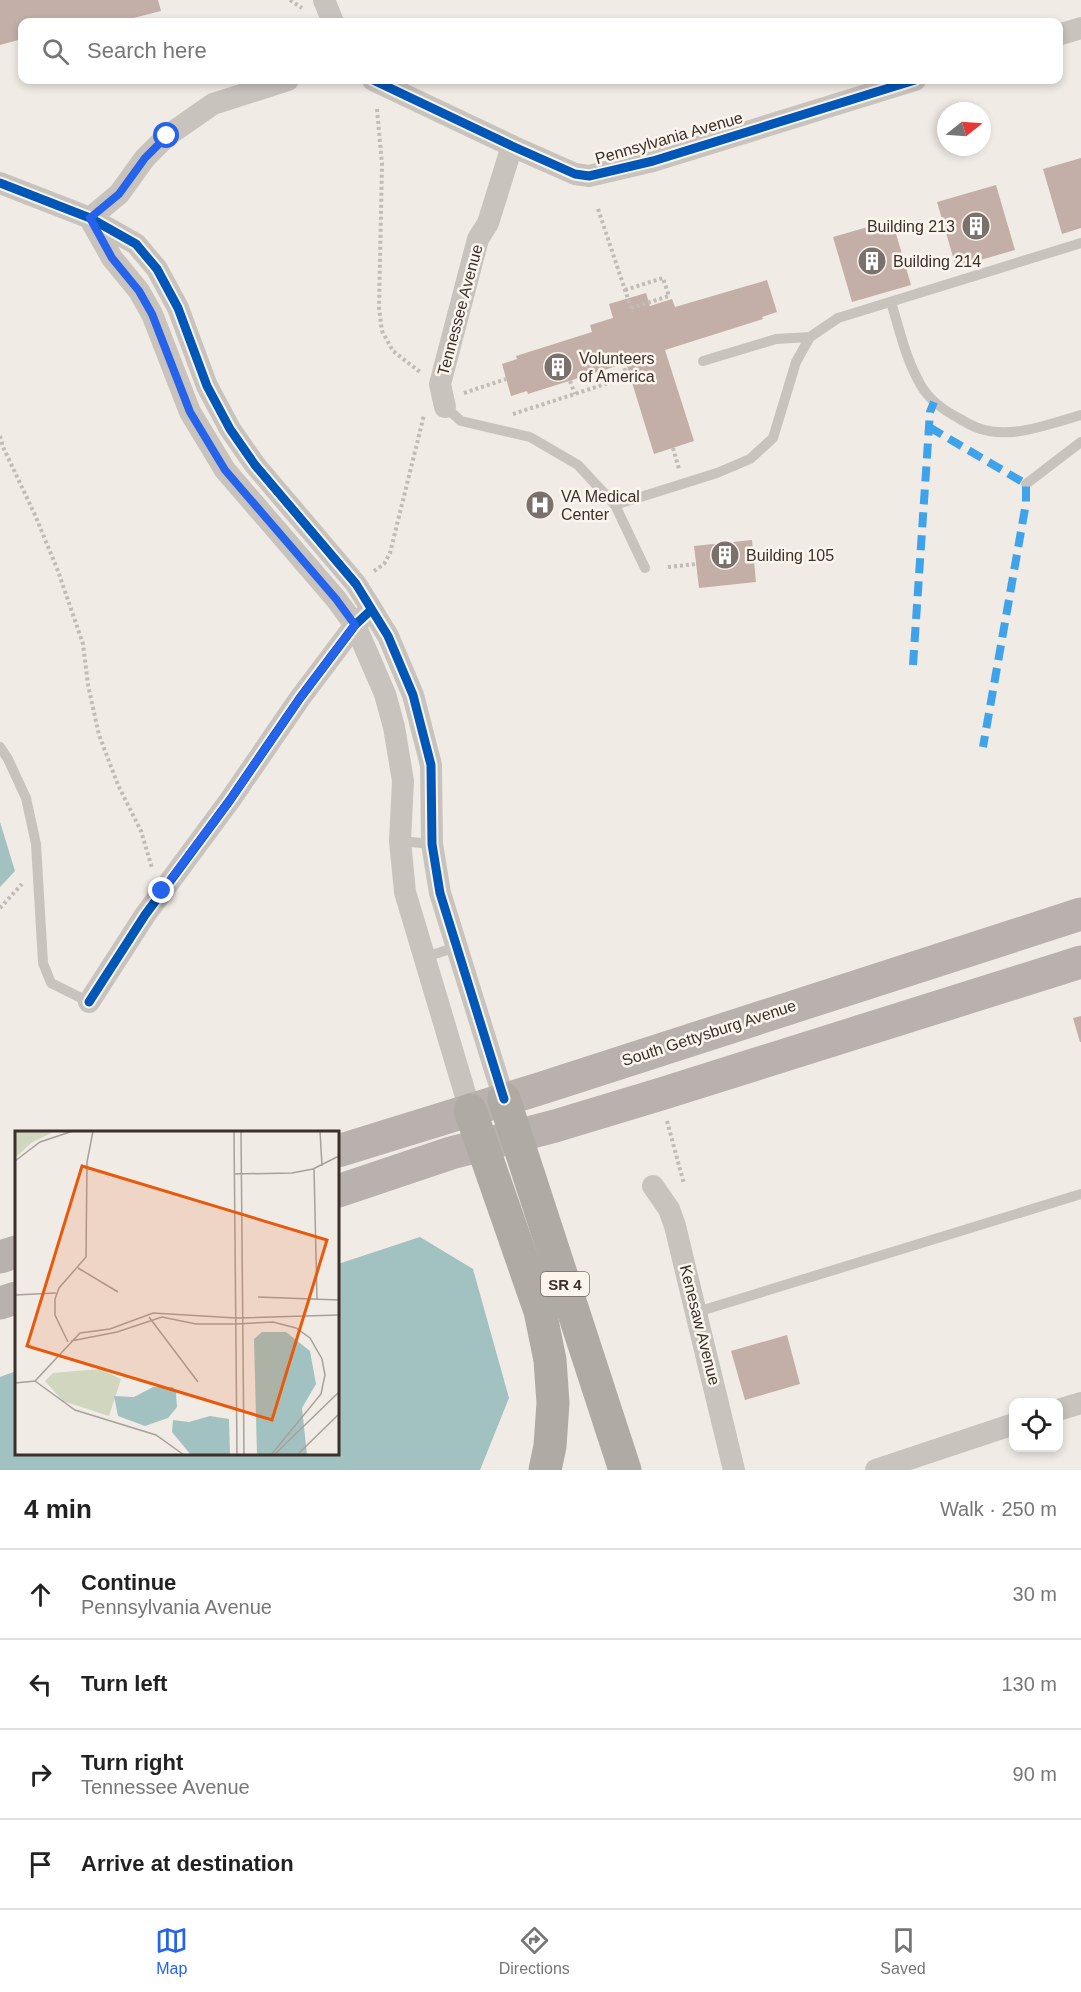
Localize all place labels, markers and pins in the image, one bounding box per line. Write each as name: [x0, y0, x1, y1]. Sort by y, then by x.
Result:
building icon: Building 213: [960, 210, 992, 242]
place label: Building 213: [867, 218, 955, 235]
building icon: Building 214: [856, 245, 888, 277]
place label: Building 214: [893, 253, 981, 270]
place label: Volunteers of America: [579, 350, 655, 385]
building icon: Volunteers of America: [542, 351, 574, 383]
place label: VA Medical Center: [561, 488, 640, 523]
hospital icon: VA Medical Center: [524, 489, 556, 521]
building icon: Building 105: [709, 539, 741, 571]
place label: Building 105: [746, 547, 834, 564]

